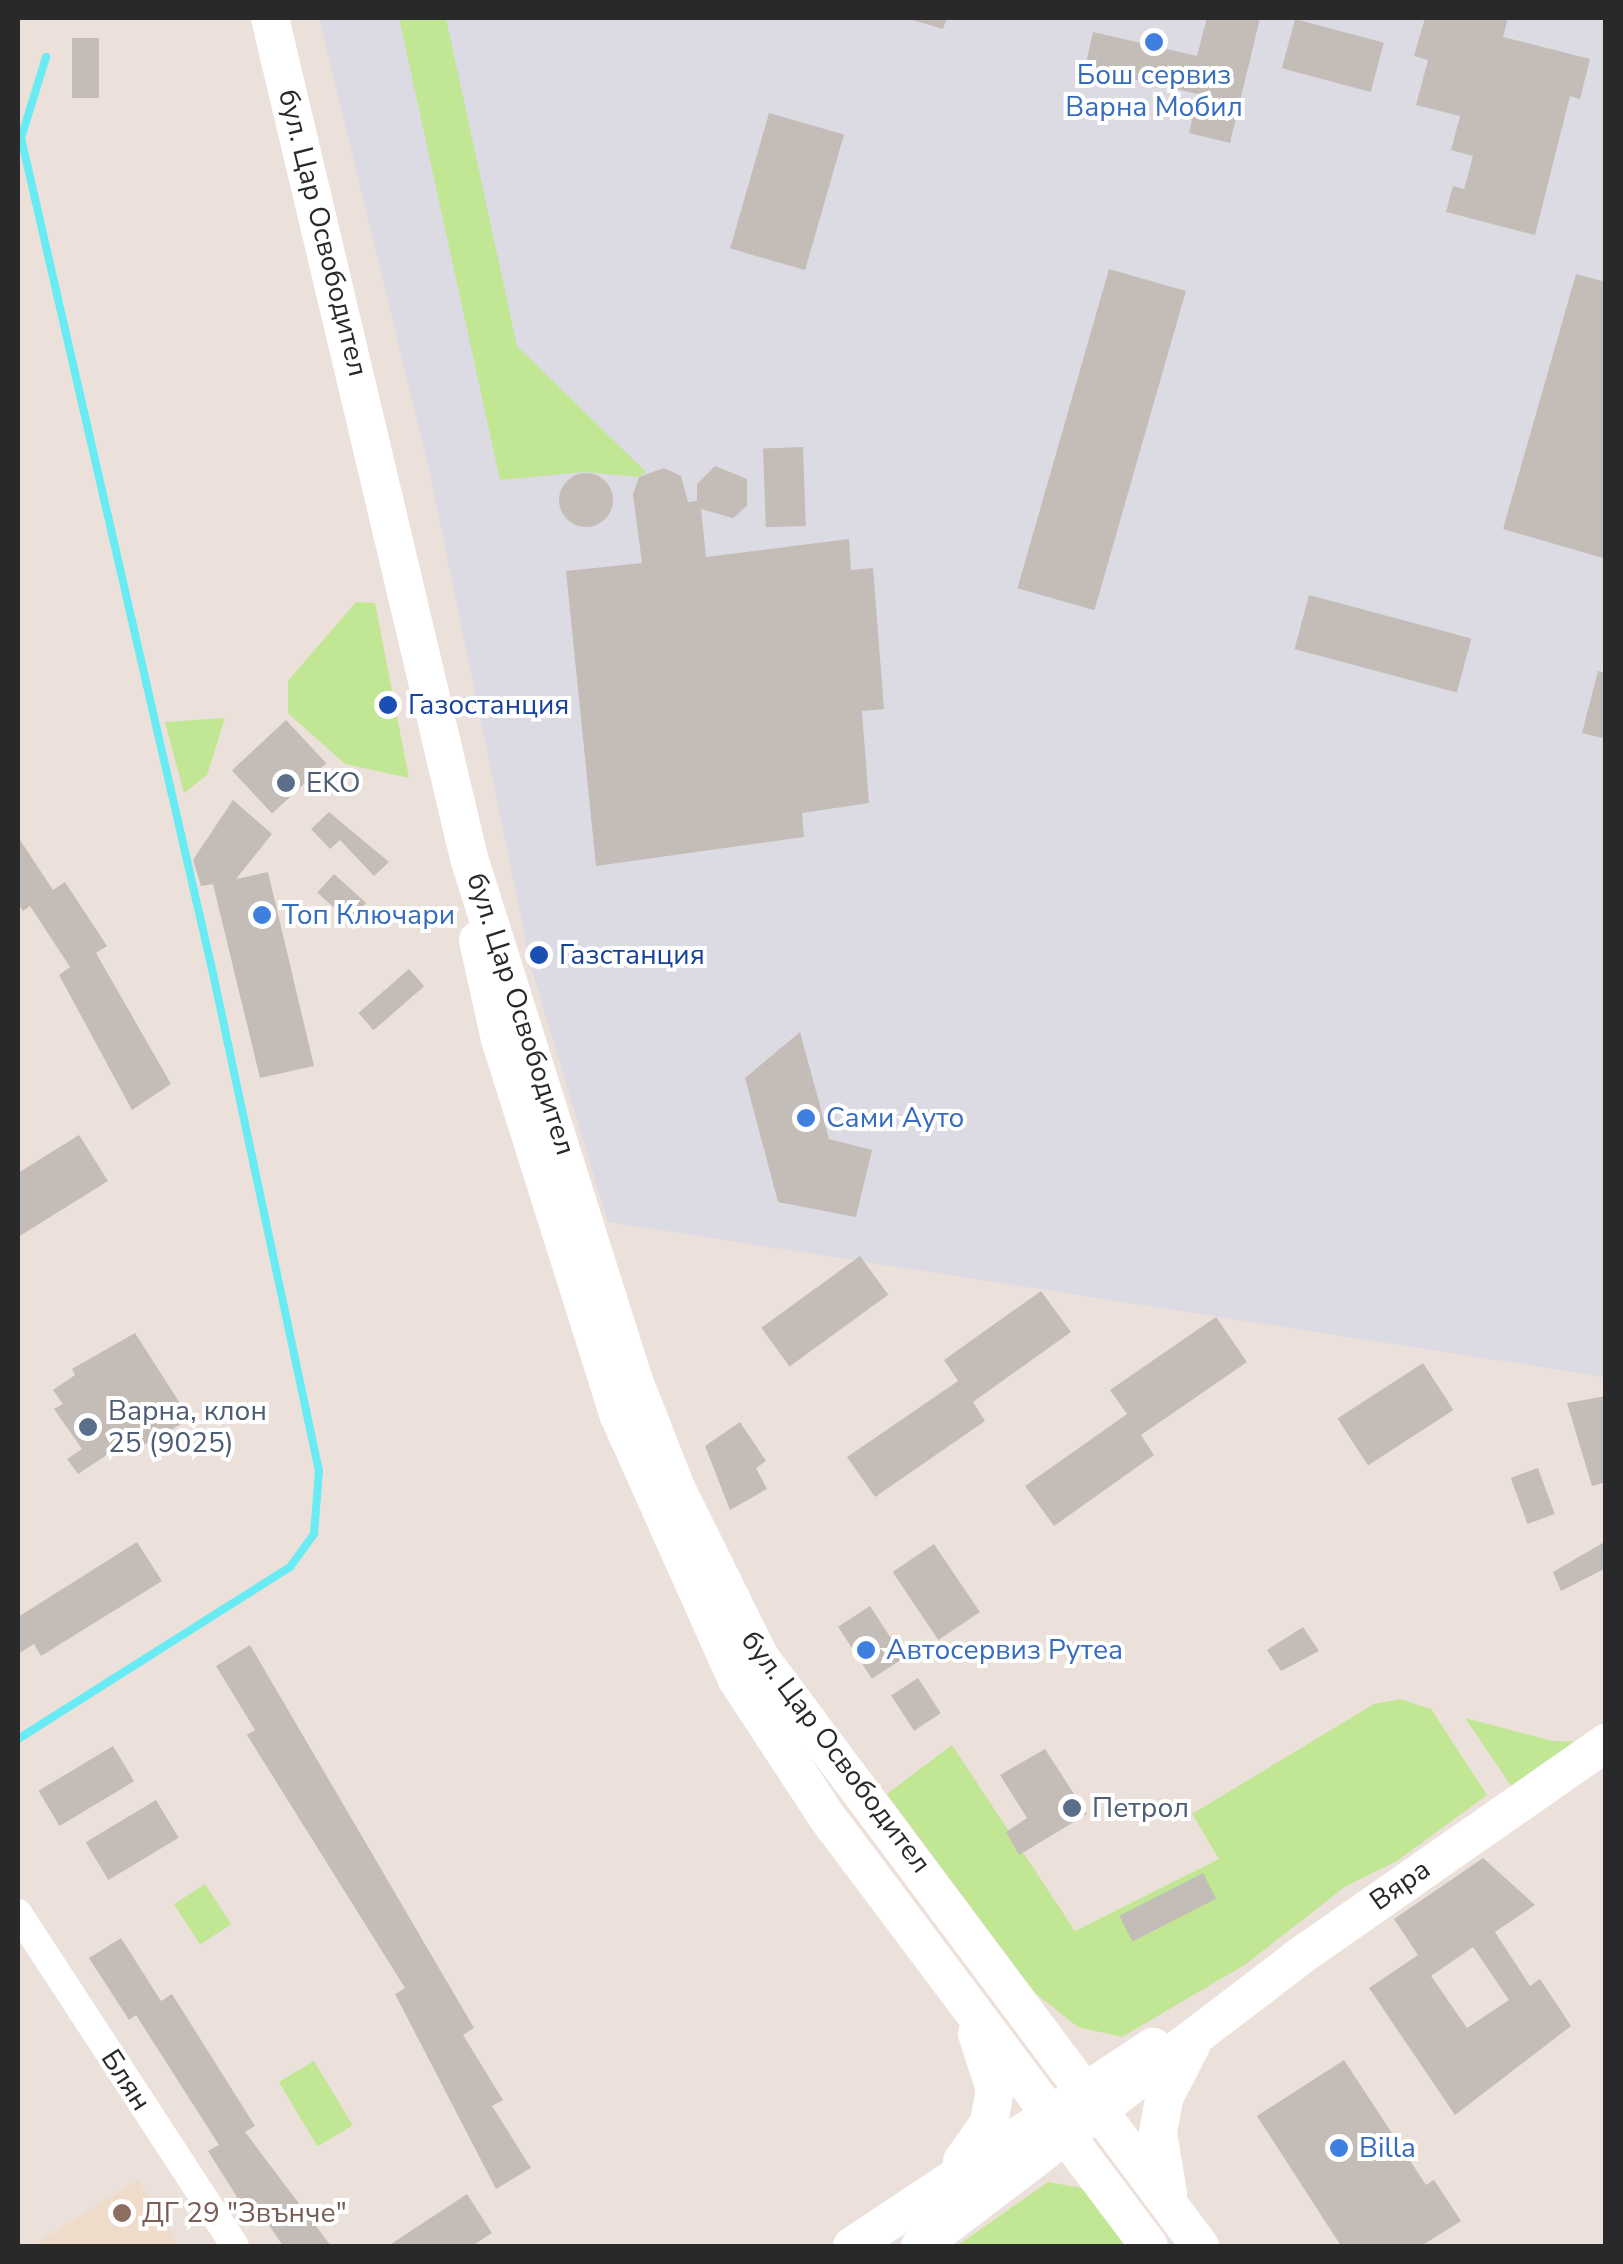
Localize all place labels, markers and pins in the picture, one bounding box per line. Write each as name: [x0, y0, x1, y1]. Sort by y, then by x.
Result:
marker: Бош сервиз Варна Мобил: [1143, 31, 1165, 53]
place label: Бош сервиз Варна Мобил: [1065, 58, 1243, 124]
place label: Газoстанция: [408, 688, 569, 722]
marker: Газoстанция: [377, 694, 399, 716]
place label: EKO: [306, 766, 360, 800]
marker: EKO: [275, 772, 297, 794]
place label: Топ Ключари: [282, 898, 455, 932]
marker: Топ Ключари: [251, 904, 273, 926]
place label: Газстанция: [559, 938, 705, 972]
marker: Газстанция: [528, 944, 550, 966]
place label: Сами Ауто: [826, 1101, 964, 1135]
marker: Сами Ауто: [795, 1107, 817, 1129]
place label: Варна, клон 25 (9025): [108, 1394, 267, 1460]
marker: Варна, клон 25 (9025): [77, 1416, 99, 1438]
place label: Автосервиз Рутеа: [886, 1633, 1123, 1667]
marker: Автосервиз Рутеа: [855, 1639, 877, 1661]
place label: Петрол: [1092, 1791, 1189, 1825]
marker: Петрол: [1061, 1797, 1083, 1819]
place label: Billa: [1359, 2131, 1416, 2165]
marker: Billa: [1328, 2137, 1350, 2159]
place label: ДГ 29 "Звънче": [142, 2196, 347, 2230]
marker: ДГ 29 "Звънче": [111, 2202, 133, 2224]

